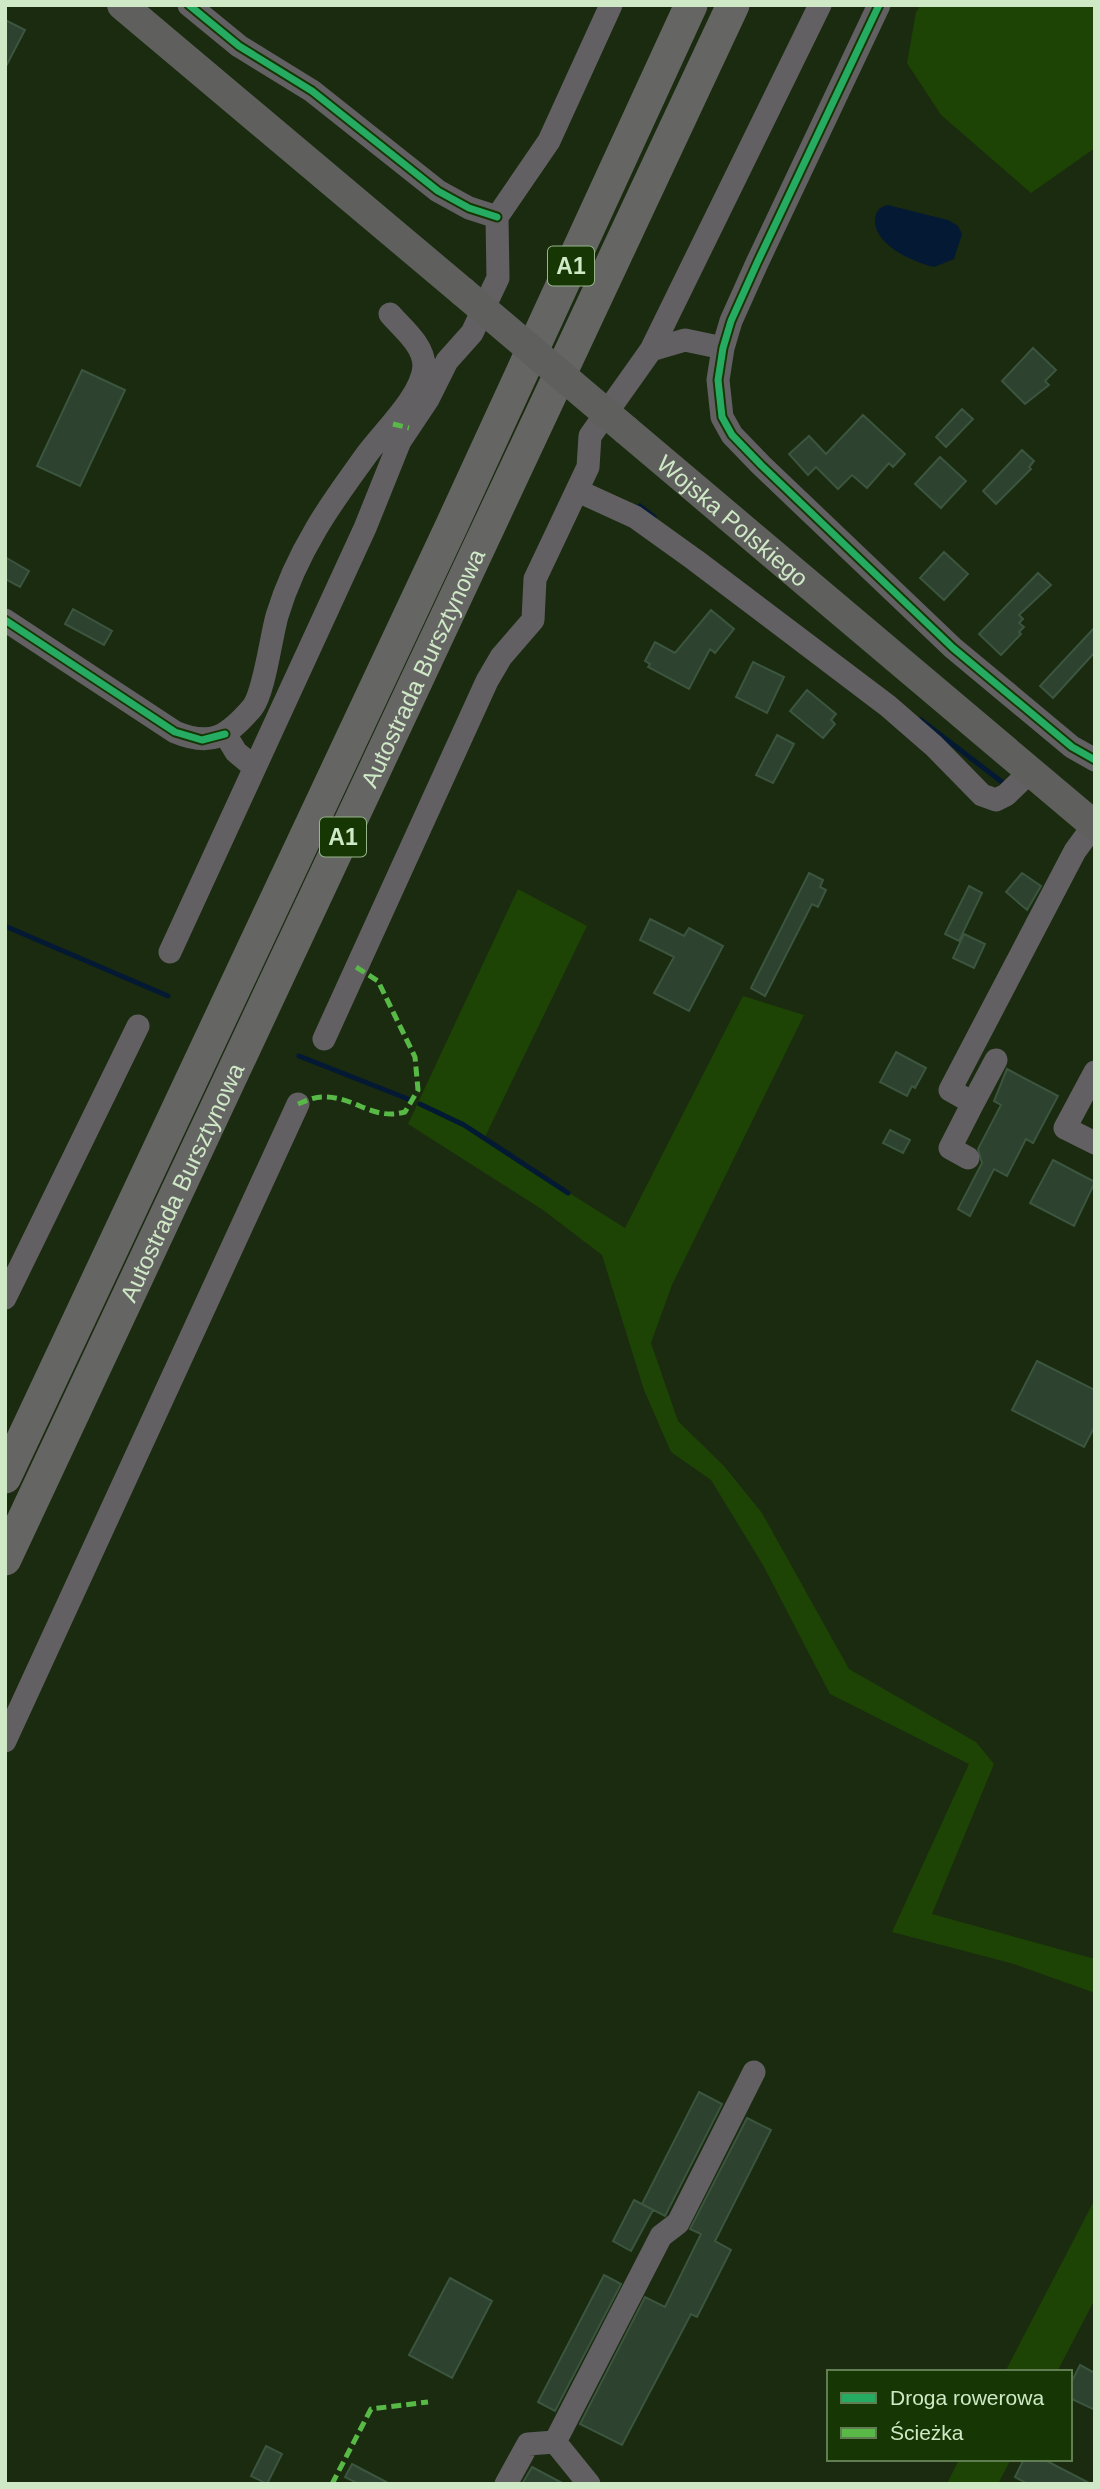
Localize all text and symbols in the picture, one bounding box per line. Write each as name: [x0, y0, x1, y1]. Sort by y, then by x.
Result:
road number: A1: [548, 246, 594, 286]
street label: Wojska Polskiego: [652, 449, 814, 592]
street label: Autostrada Bursztynowa: [355, 544, 490, 792]
road number: A1: [320, 818, 366, 856]
street label: Autostrada Bursztynowa: [114, 1058, 249, 1306]
legend: [827, 2370, 1072, 2461]
text: Droga rowerowa: [890, 2386, 1044, 2409]
text: Ścieżka: [890, 2421, 964, 2444]

